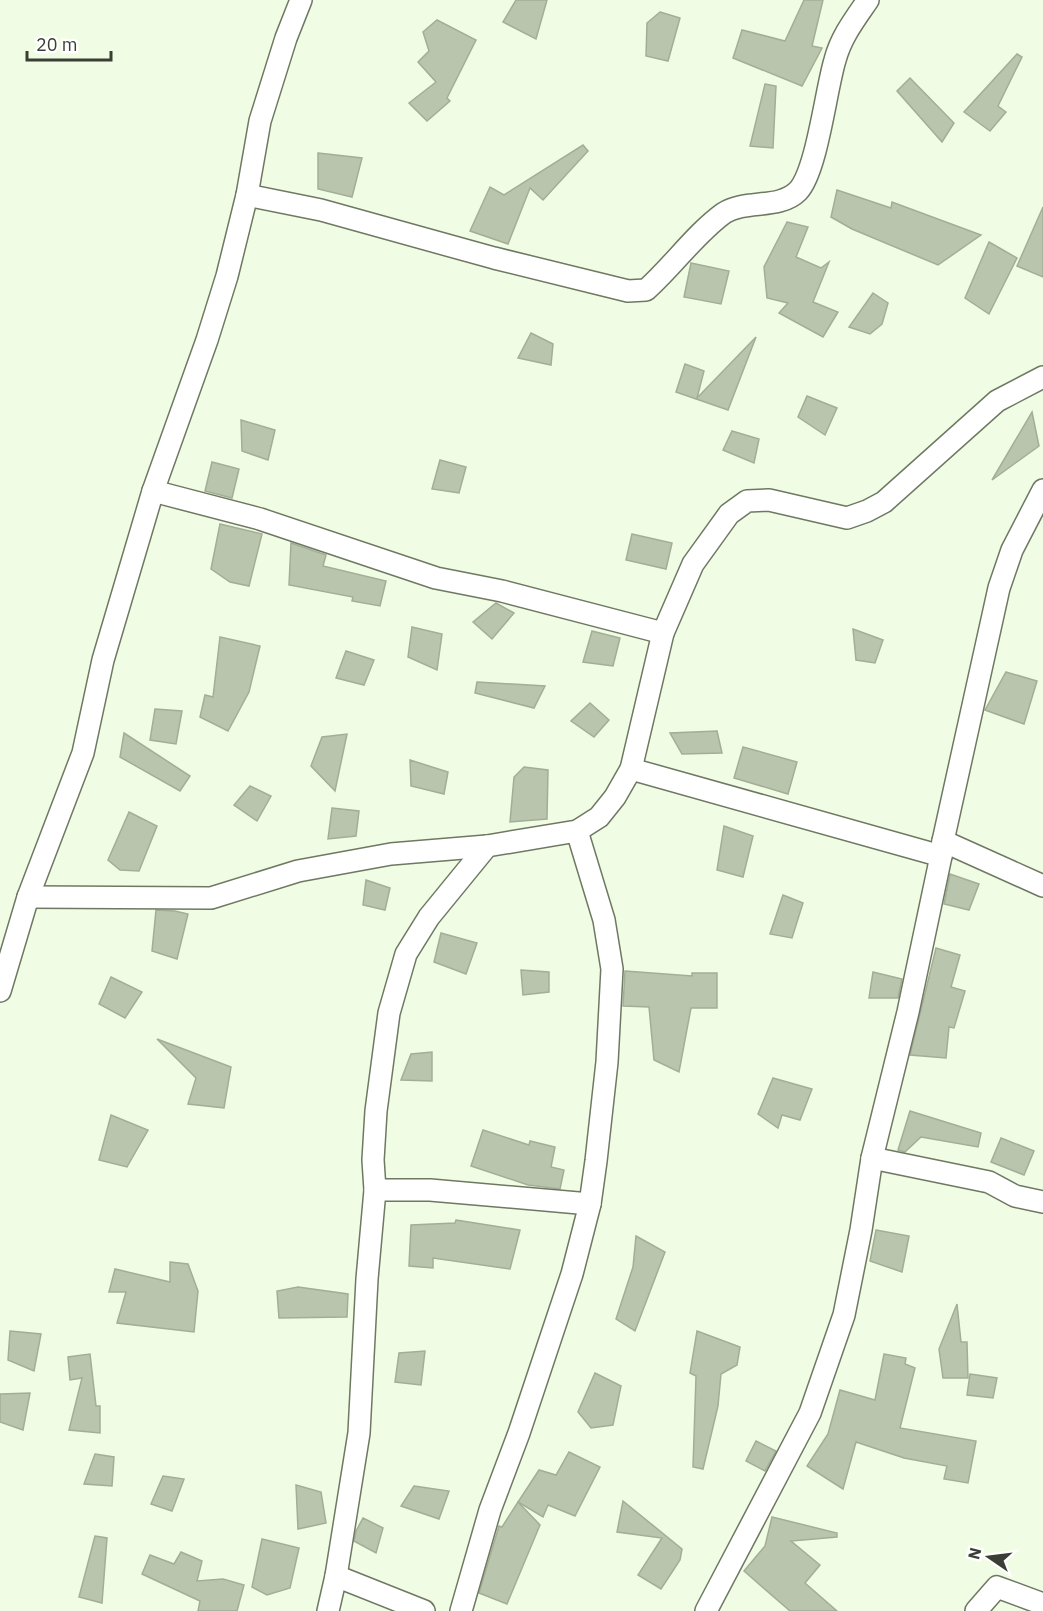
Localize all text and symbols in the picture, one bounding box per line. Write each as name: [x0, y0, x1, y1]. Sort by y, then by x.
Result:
scale bar: [27, 24, 111, 62]
text: 20 m: [36, 33, 78, 56]
north arrow: [959, 1527, 1019, 1587]
text: N: [963, 1545, 986, 1561]

